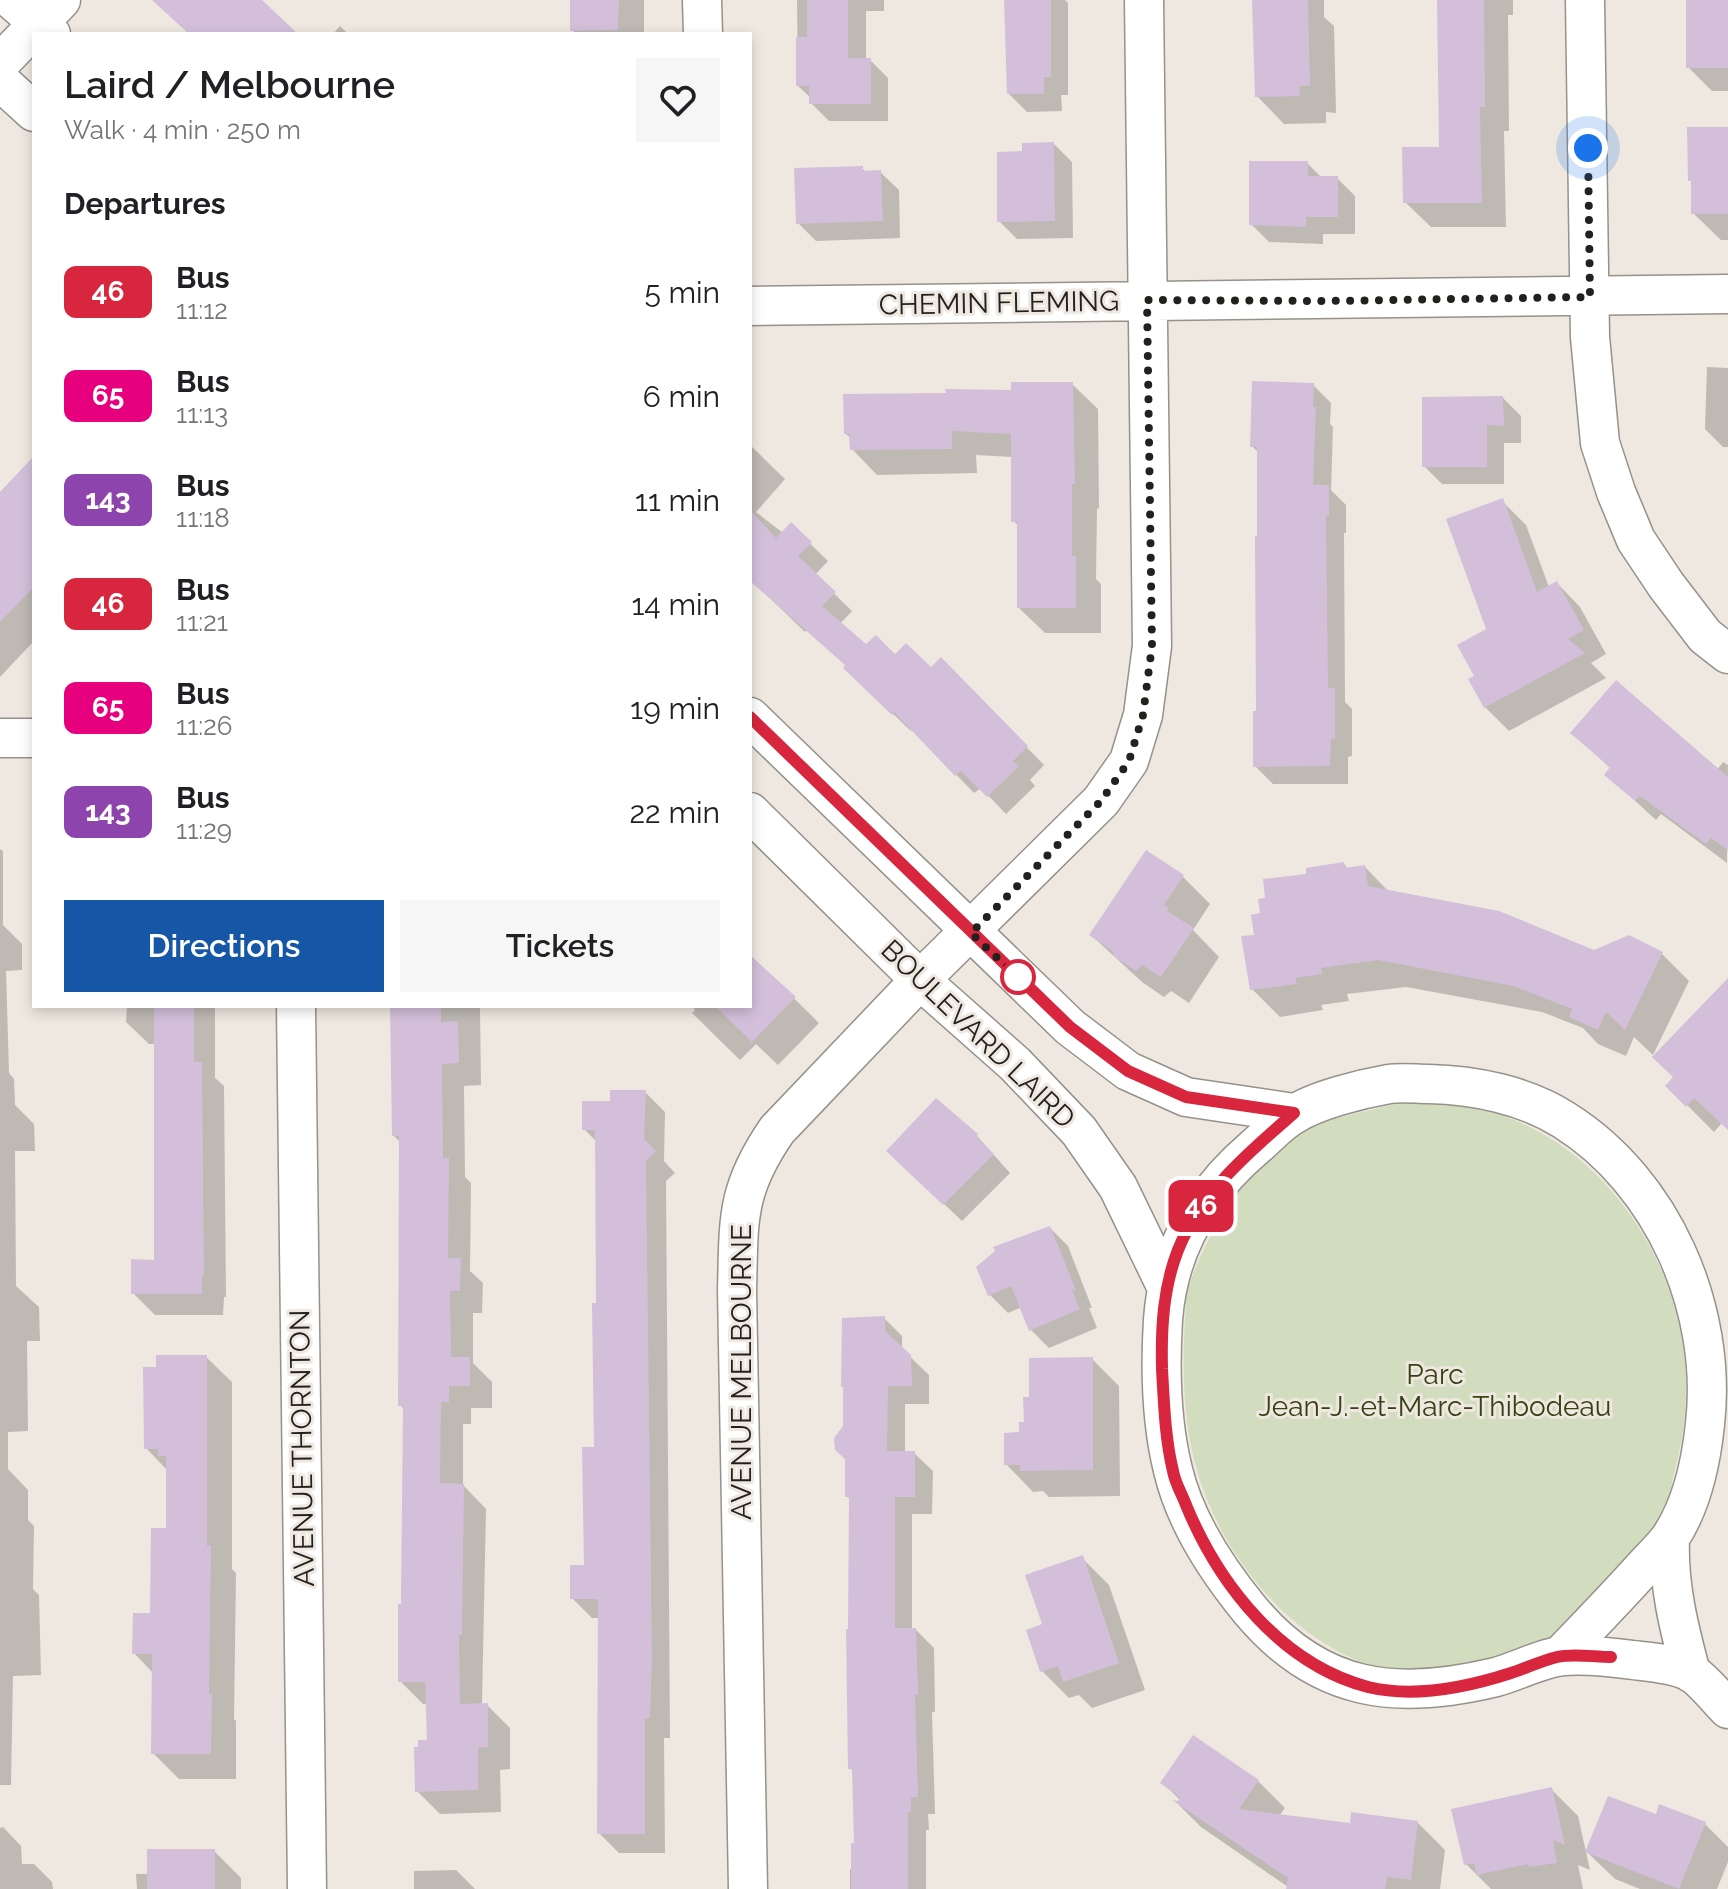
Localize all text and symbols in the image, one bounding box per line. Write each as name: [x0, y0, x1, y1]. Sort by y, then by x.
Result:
button: heart: [636, 58, 720, 142]
text: Laird / Melbourne: [64, 62, 395, 107]
text: Walk · 4 min · 250 m: [64, 115, 301, 145]
your location: [1568, 128, 1608, 168]
text: Departures: [64, 186, 226, 221]
text: Bus: [176, 260, 230, 295]
text: 46: [92, 275, 124, 308]
text: 5 min: [644, 275, 720, 310]
street label: CHEMIN FLEMING: [879, 284, 1119, 322]
text: 11:12: [176, 295, 228, 325]
text: Bus: [176, 364, 230, 399]
text: 65: [92, 379, 124, 412]
text: 6 min: [643, 379, 720, 414]
text: 11:13: [176, 399, 228, 429]
text: Bus: [176, 468, 230, 503]
text: 143: [85, 483, 131, 516]
text: 11 min: [635, 483, 720, 518]
text: 11:18: [176, 503, 230, 533]
text: Bus: [176, 572, 230, 607]
text: 46: [92, 587, 124, 620]
text: 14 min: [632, 587, 720, 622]
text: 11:21: [176, 607, 228, 637]
text: Bus: [176, 676, 230, 711]
text: 65: [92, 691, 124, 724]
text: 19 min: [630, 691, 720, 726]
text: 11:26: [176, 711, 232, 741]
text: Bus: [176, 780, 230, 815]
text: 143: [85, 795, 131, 828]
text: 22 min: [629, 795, 720, 830]
text: 11:29: [176, 815, 232, 845]
button: Directions: [64, 900, 384, 992]
button: Tickets: [400, 900, 720, 992]
street label: BOULEVARD LAIRD: [874, 933, 1082, 1135]
unlabelled marker: [1001, 960, 1035, 994]
line badge: 46: [1165, 1180, 1237, 1232]
text: 46: [1185, 1189, 1217, 1222]
street label: AVENUE MELBOURNE: [725, 1224, 758, 1520]
street label: AVENUE THORNTON: [283, 1309, 321, 1587]
park label: Parc Jean-J.-et-Marc-Thibodeau: [1259, 1358, 1611, 1423]

